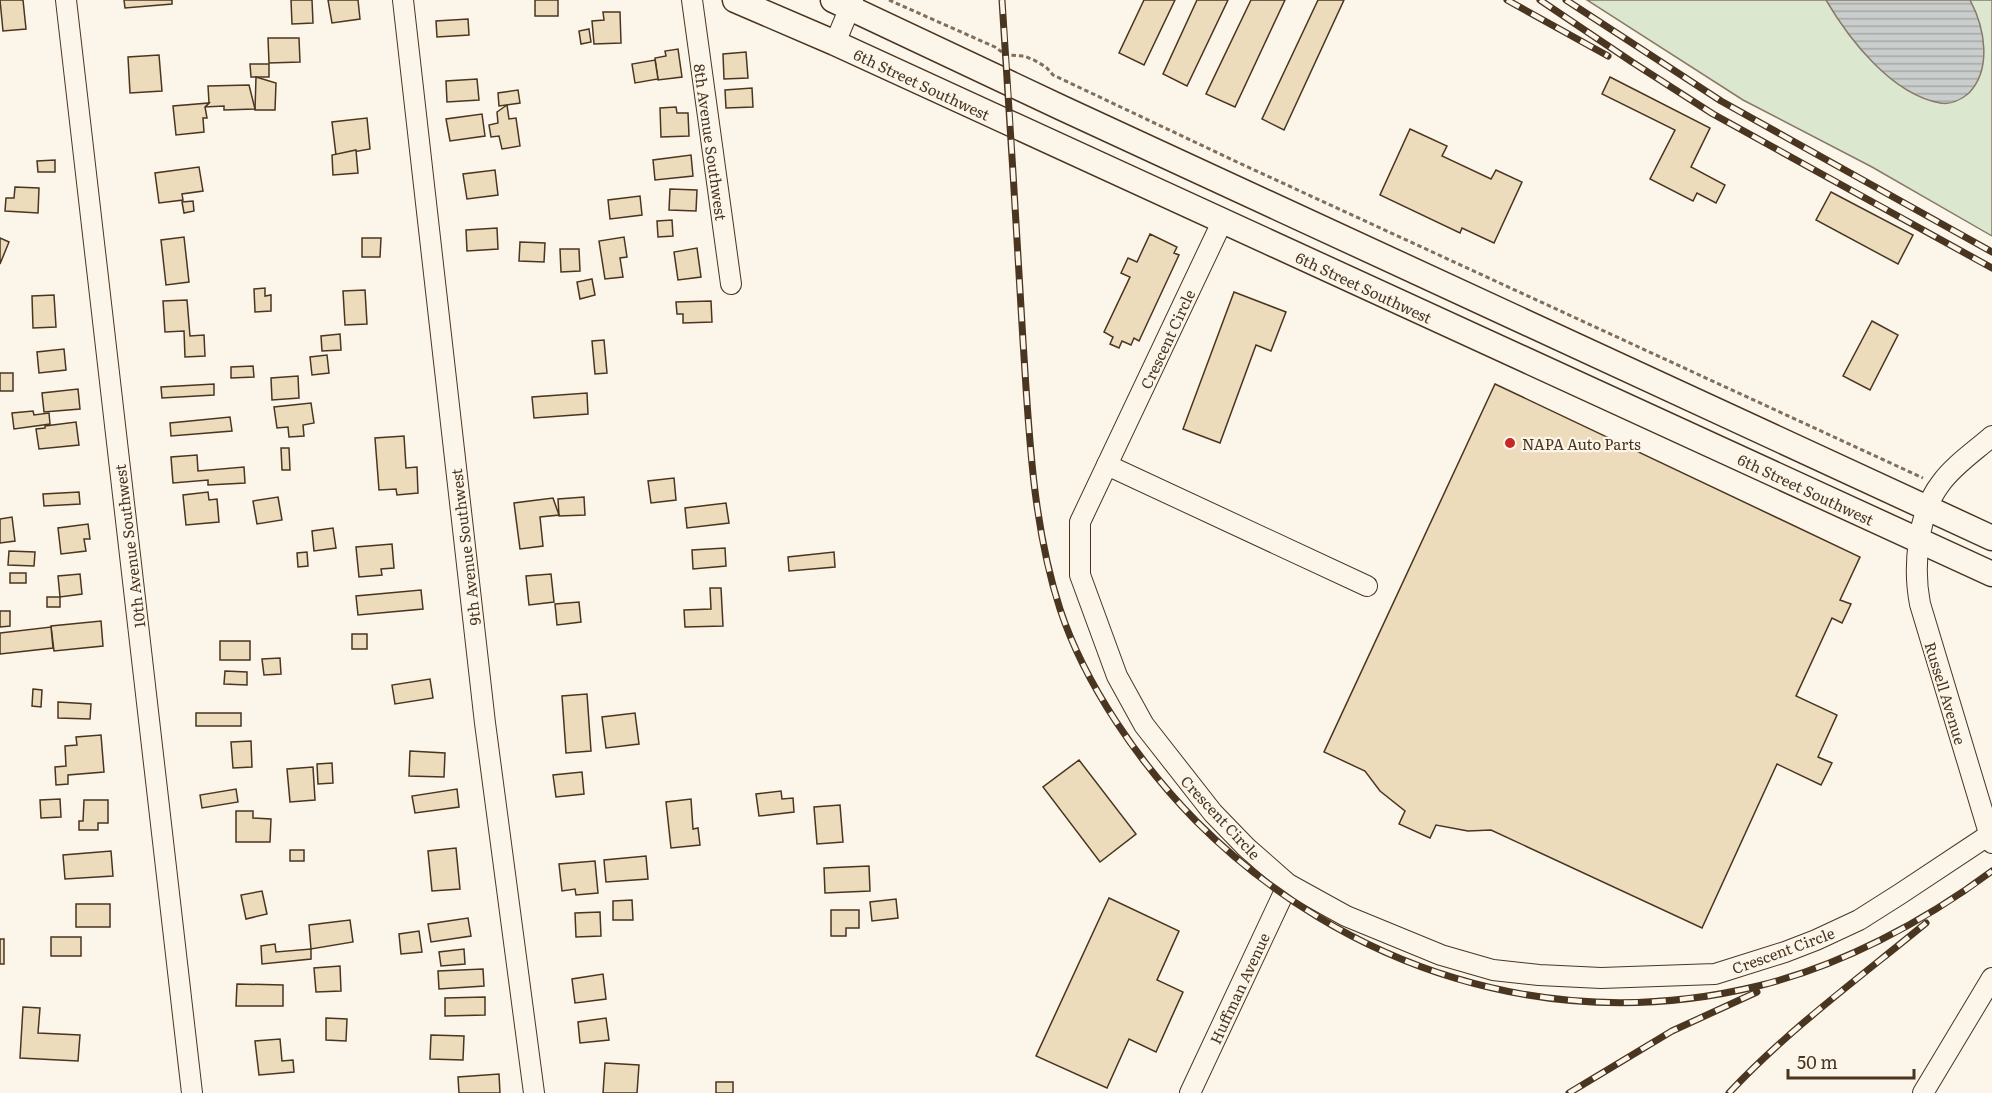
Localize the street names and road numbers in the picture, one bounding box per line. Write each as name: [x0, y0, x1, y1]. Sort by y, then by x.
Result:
street label: 6th Street Southwest: [850, 42, 994, 126]
street label: 8th Avenue Southwest: [689, 62, 733, 222]
street label: 6th Street Southwest: [1292, 245, 1436, 329]
street label: Crescent Circle: [1134, 285, 1200, 393]
street label: 6th Street Southwest: [1734, 447, 1878, 531]
street label: 10th Avenue Southwest: [108, 463, 150, 629]
street label: 9th Avenue Southwest: [444, 467, 486, 627]
street label: Russell Avenue: [1919, 639, 1973, 748]
street label: Crescent Circle: [1176, 770, 1266, 864]
street label: Crescent Circle: [1728, 921, 1838, 979]
street label: Huffman Avenue: [1203, 928, 1275, 1048]

